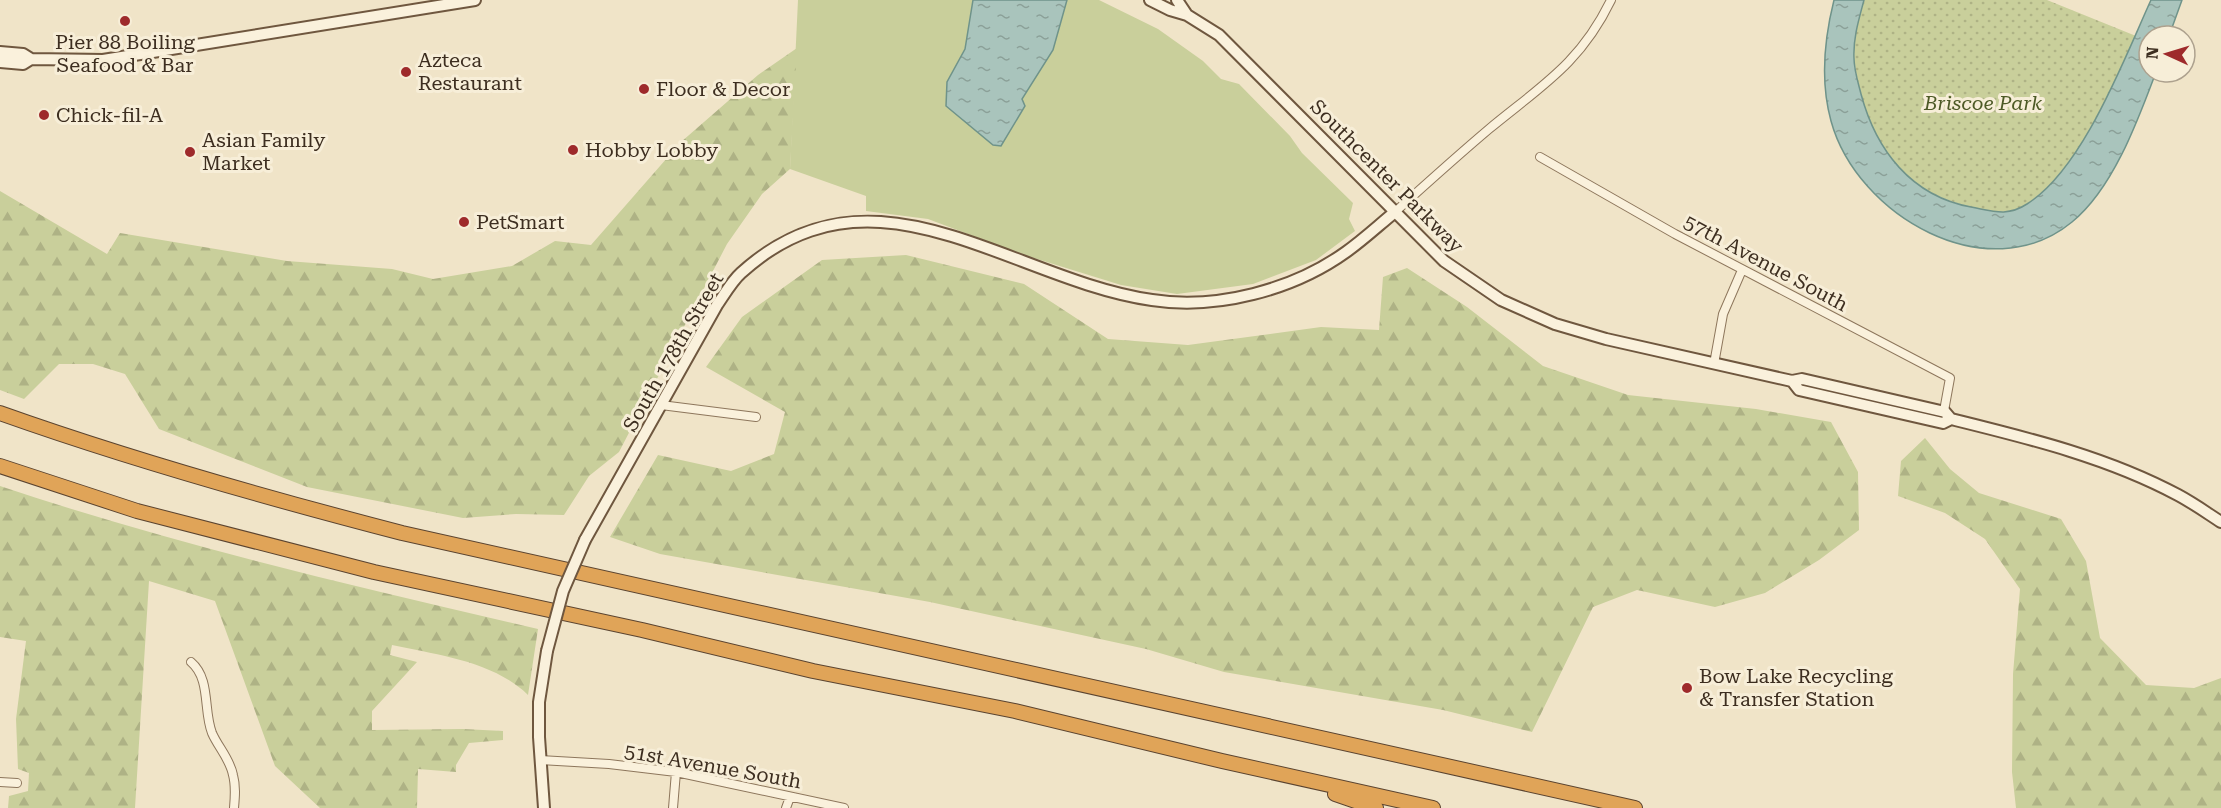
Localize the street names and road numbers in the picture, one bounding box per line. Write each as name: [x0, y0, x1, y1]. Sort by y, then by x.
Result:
street label: Southcenter Parkway: [1305, 94, 1469, 258]
street label: 57th Avenue South: [1680, 210, 1852, 316]
street label: South 178th Street: [618, 268, 728, 436]
street label: 51st Avenue South: [623, 739, 803, 793]

